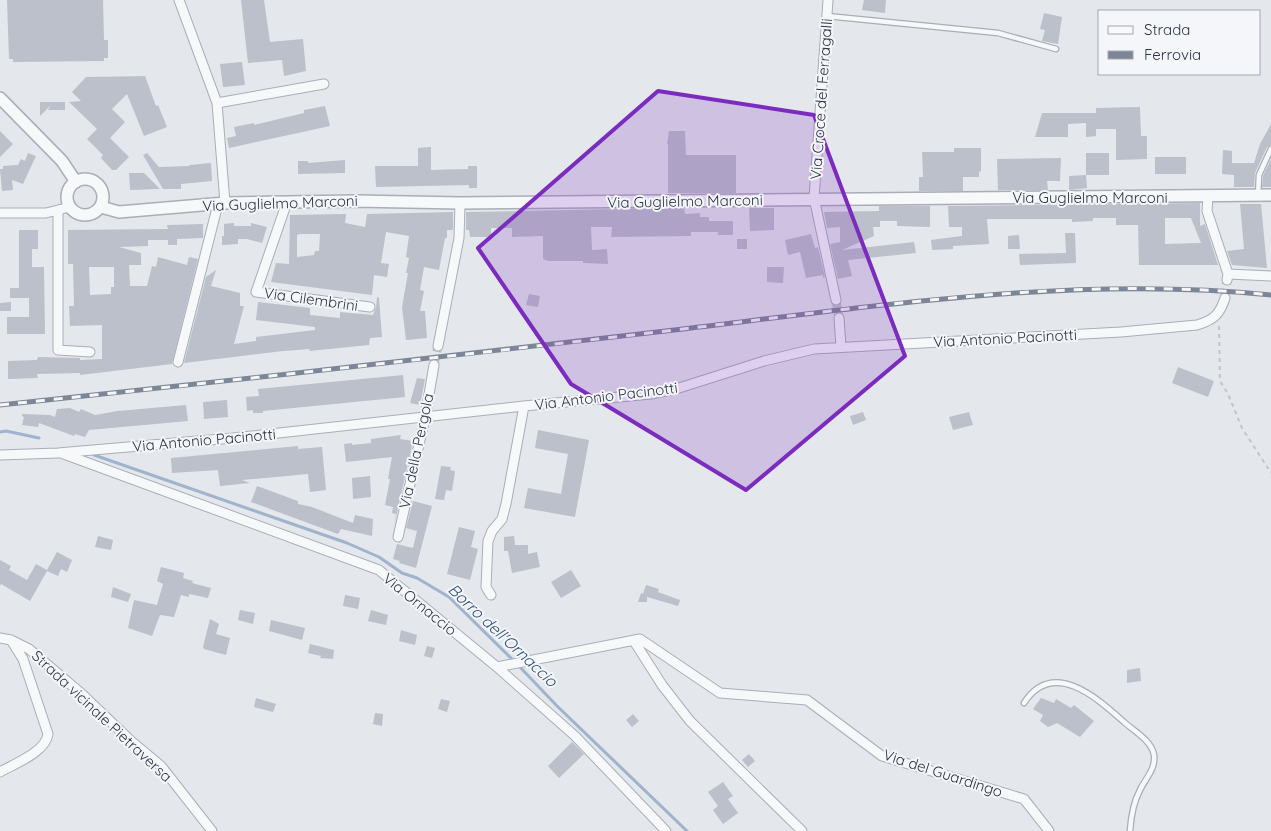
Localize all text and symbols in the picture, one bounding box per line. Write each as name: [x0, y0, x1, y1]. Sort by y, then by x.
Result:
legend: [1098, 10, 1261, 75]
street label: Via Croce del Ferragalli: [806, 18, 836, 180]
text: Strada: [1144, 20, 1190, 39]
text: Ferrovia: [1144, 45, 1201, 64]
street label: Via Guglielmo Marconi: [1012, 188, 1168, 207]
street label: Via Guglielmo Marconi: [607, 190, 763, 212]
street label: Via Guglielmo Marconi: [202, 191, 358, 215]
street label: Via Cilembrini: [263, 283, 359, 315]
street label: Via Antonio Pacinotti: [933, 325, 1077, 351]
street label: Via Antonio Pacinotti: [533, 378, 679, 414]
street label: Via della Pergola: [394, 392, 438, 510]
street label: Via Antonio Pacinotti: [131, 424, 277, 456]
street label: Via Ornaccio: [379, 569, 461, 639]
water label: Borro dell'Ornaccio: [444, 579, 563, 692]
street label: Strada vicinale Pietraversa: [28, 646, 176, 786]
street label: Via del Guardingo: [881, 745, 1005, 801]

